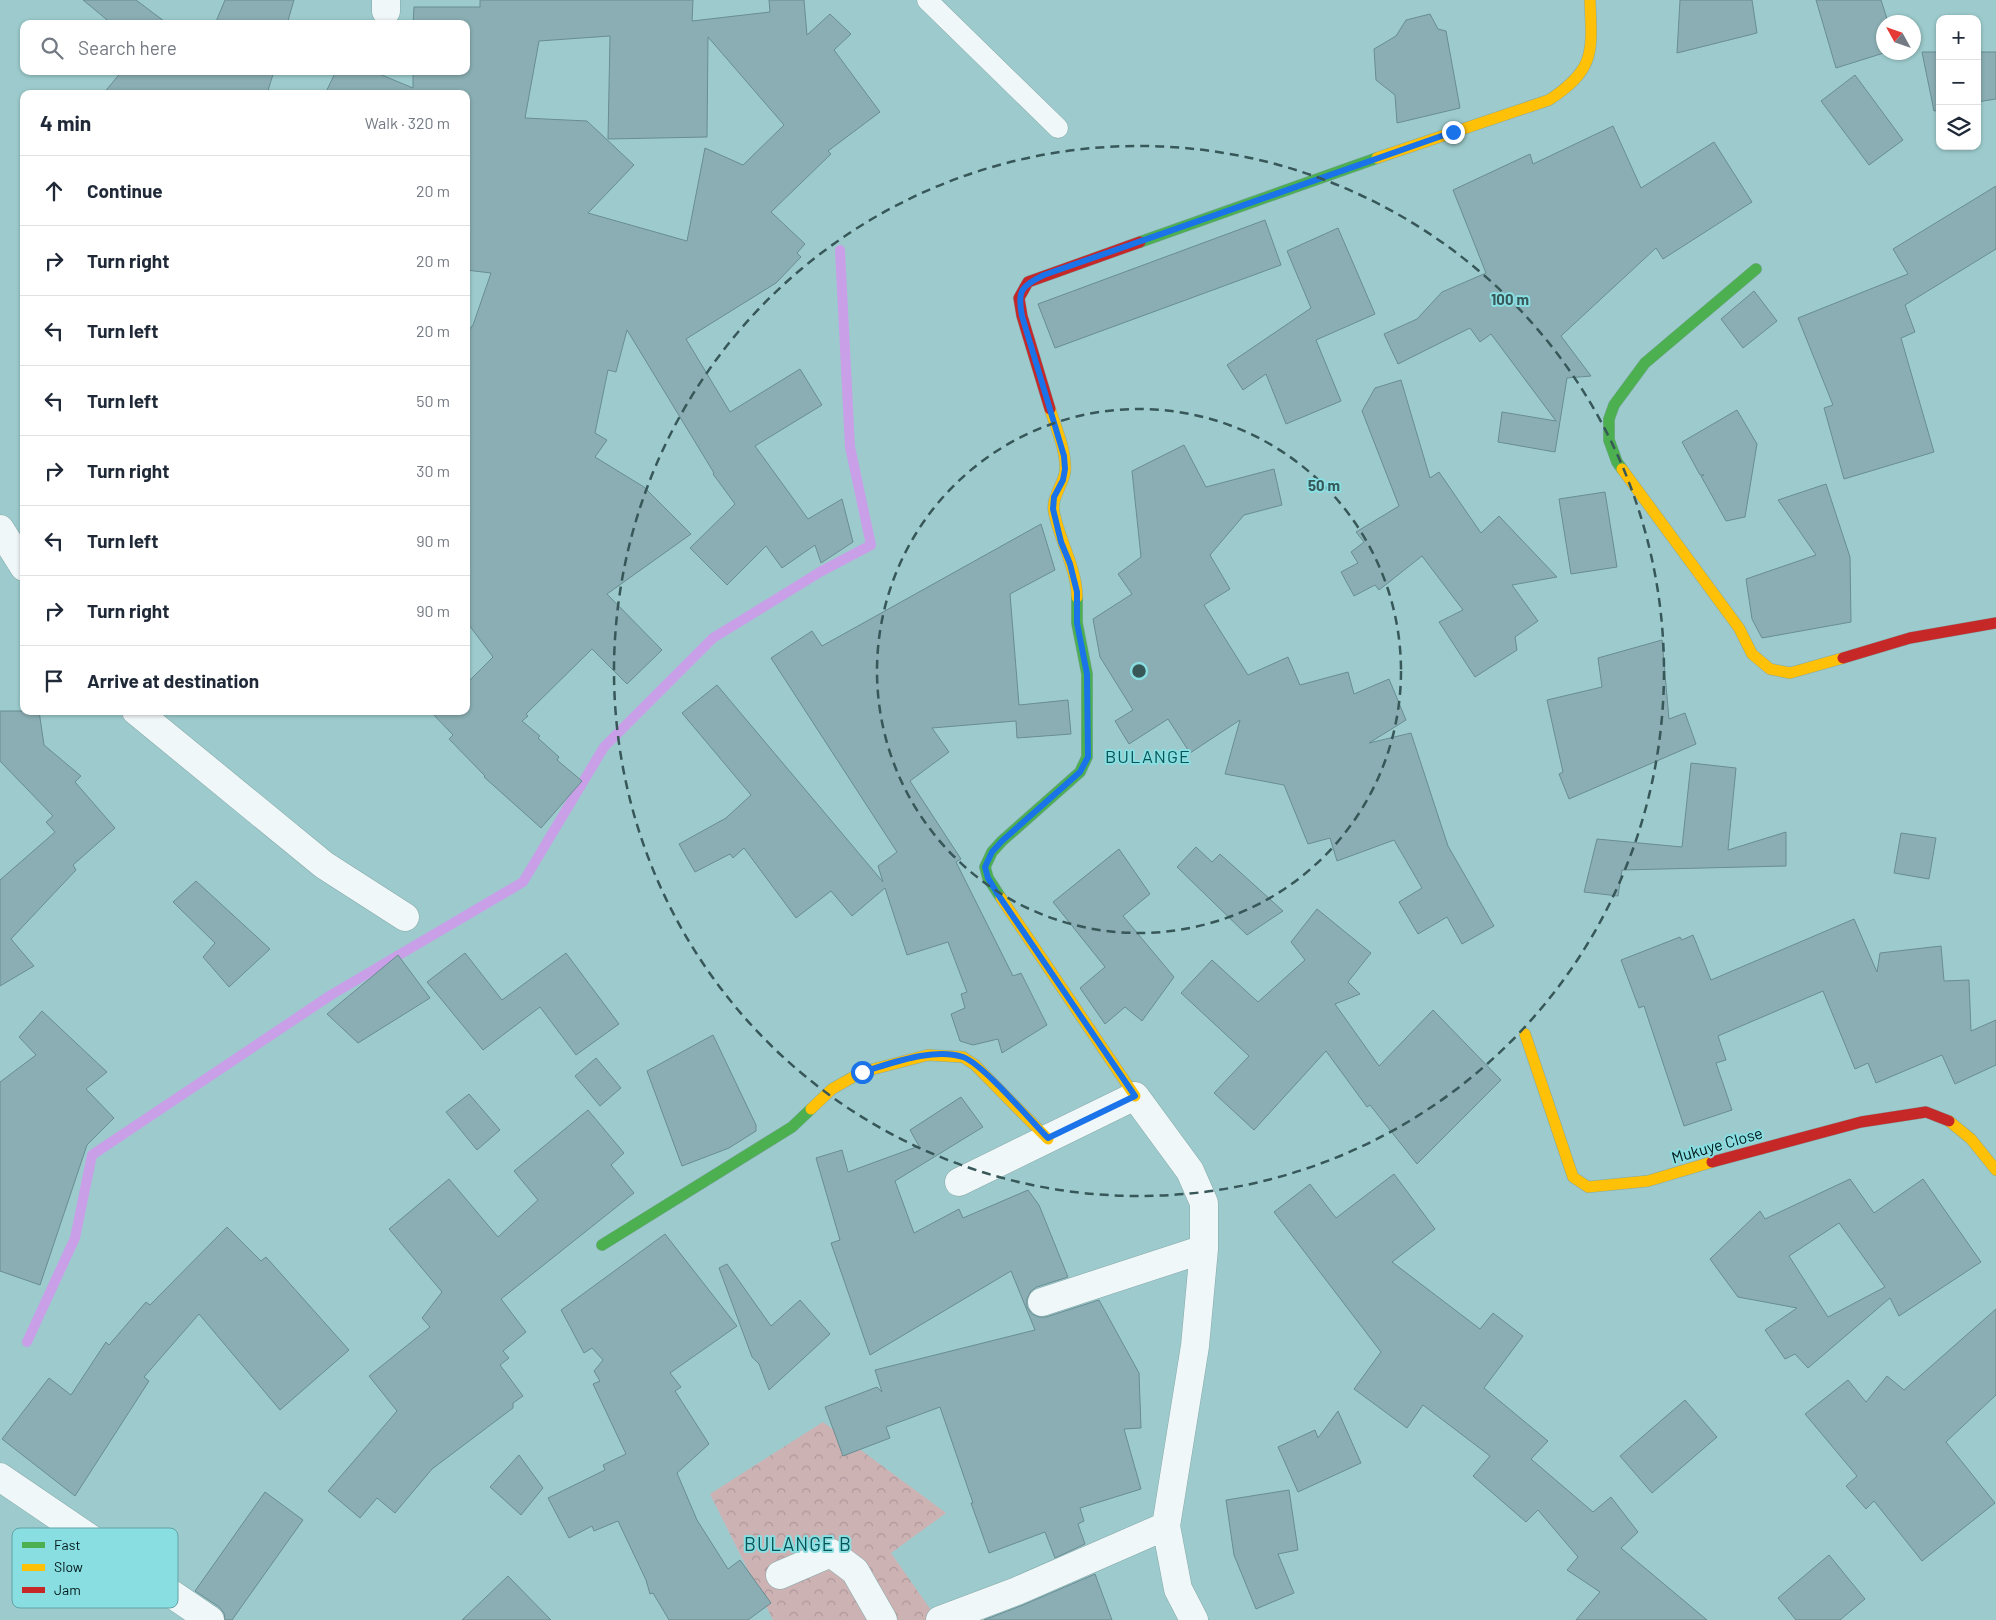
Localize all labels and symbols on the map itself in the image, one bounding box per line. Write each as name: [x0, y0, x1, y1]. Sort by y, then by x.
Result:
north arrow: [1876, 15, 1921, 60]
route end: [1442, 121, 1465, 144]
text: 100 m: [1491, 290, 1529, 308]
text: 50 m: [1308, 476, 1340, 494]
centre of rings: [1130, 662, 1148, 680]
district label: BULANGE: [1105, 745, 1191, 767]
route start: [851, 1061, 874, 1084]
street label: Mukuye Close: [1669, 1122, 1765, 1167]
legend: [12, 1528, 178, 1608]
district label: BULANGE B: [744, 1532, 852, 1555]
text: Fast: [54, 1536, 80, 1553]
text: Slow: [54, 1558, 83, 1575]
text: Jam: [54, 1581, 81, 1598]

